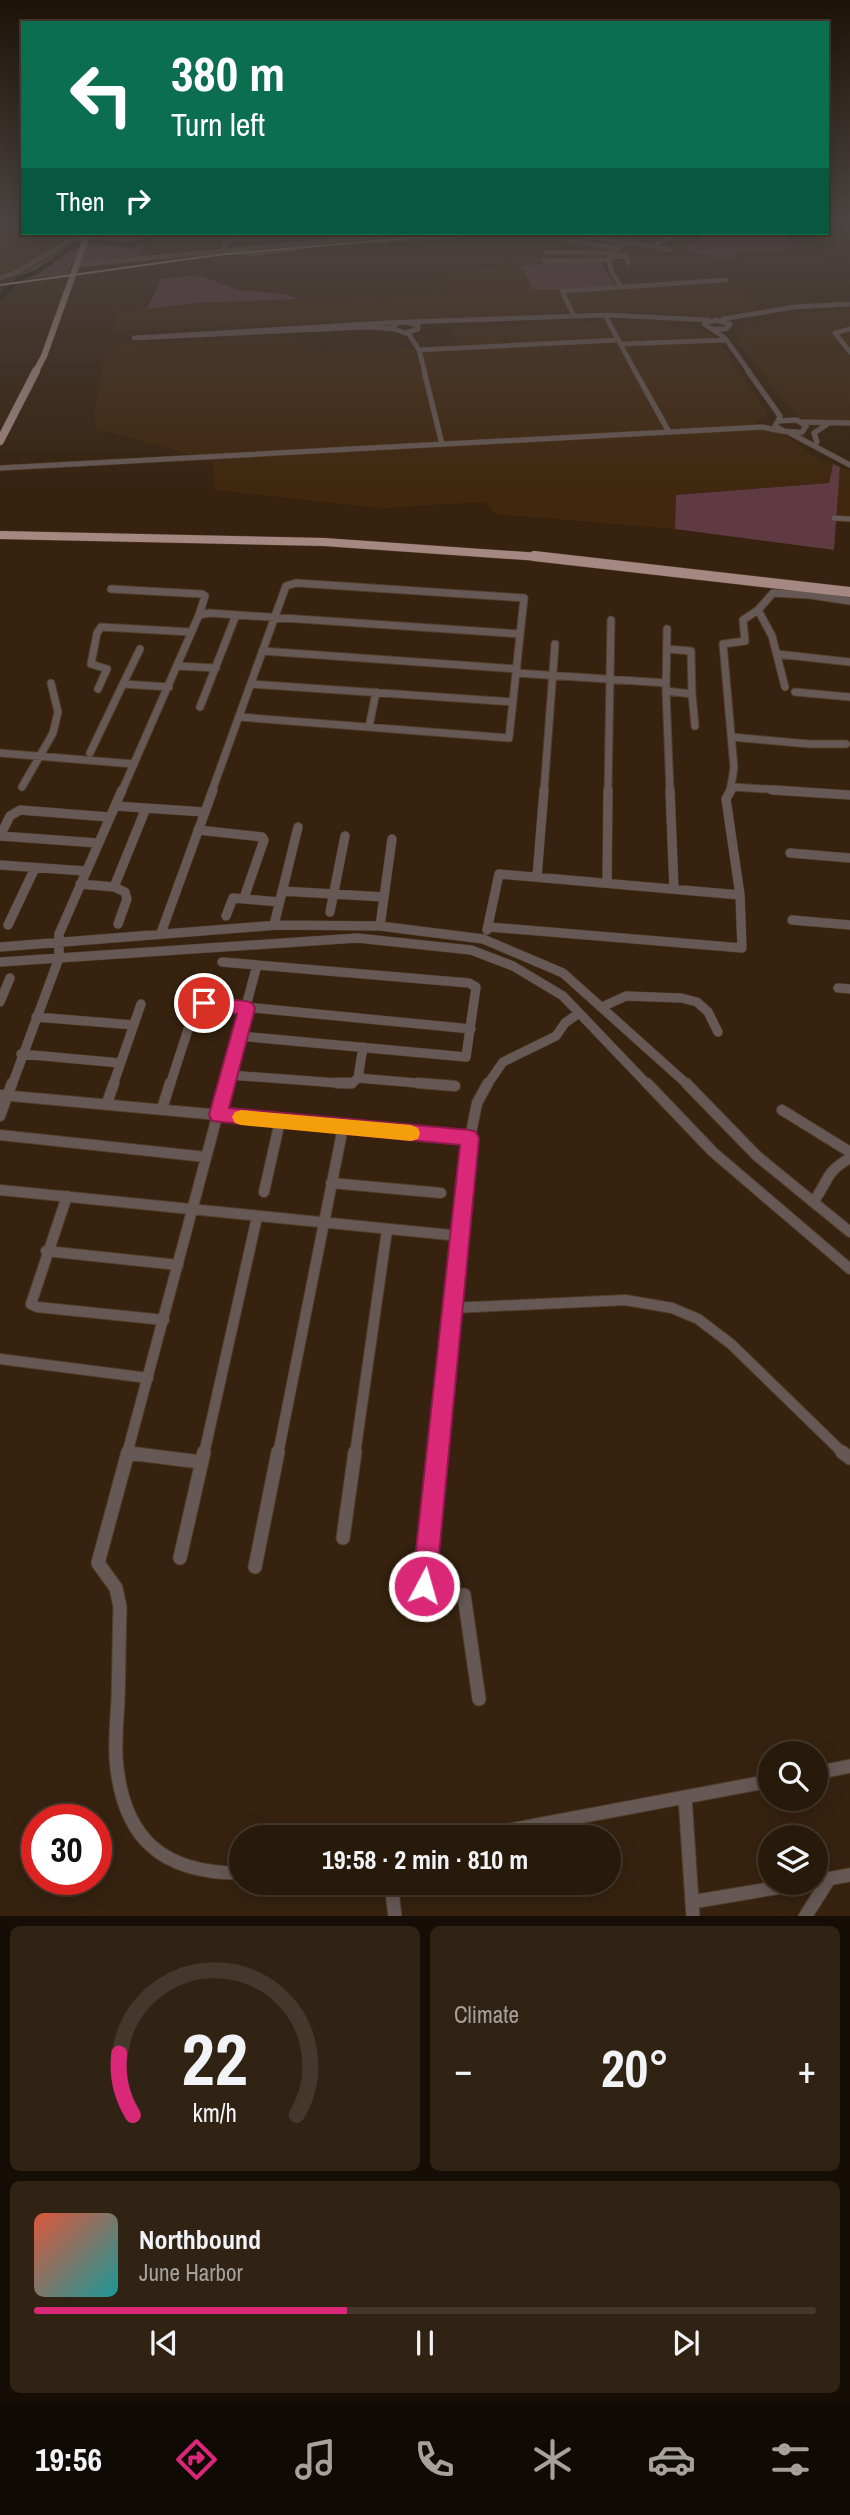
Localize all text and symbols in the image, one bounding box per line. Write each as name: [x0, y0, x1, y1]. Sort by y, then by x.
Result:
text: 380 m: [171, 40, 285, 106]
icon: left: [56, 49, 147, 140]
text: Turn left: [171, 103, 265, 146]
icon: right: [119, 182, 157, 220]
text: Then: [56, 184, 105, 219]
pin: [174, 973, 234, 1033]
icon: arrive: [185, 984, 223, 1022]
position arrow: [387, 1549, 461, 1623]
map controls: [758, 1741, 828, 1895]
button: search: [758, 1741, 828, 1811]
speed limit sign: 30: [21, 1804, 112, 1895]
button: layers: [758, 1825, 828, 1895]
text: 19:58 · 2 min · 810 m: [322, 1842, 528, 1877]
text: Climate: [454, 1999, 519, 2030]
text: 22: [182, 2010, 248, 2108]
text: 20°: [601, 2033, 669, 2103]
text: −: [454, 2044, 472, 2095]
text: +: [798, 2044, 816, 2095]
text: km/h: [193, 2095, 237, 2129]
text: Northbound: [139, 2222, 261, 2257]
text: June Harbor: [139, 2257, 243, 2288]
icon: previous: [145, 2324, 183, 2362]
icon: pause: [406, 2324, 444, 2362]
icon: next: [667, 2324, 705, 2362]
icon: directions: [172, 2435, 221, 2484]
icon: music: [291, 2435, 340, 2484]
icon: phone: [410, 2435, 459, 2484]
icon: climate: [528, 2435, 577, 2484]
icon: car: [647, 2435, 696, 2484]
icon: filters: [766, 2435, 815, 2484]
text: 19:56: [35, 2438, 102, 2481]

